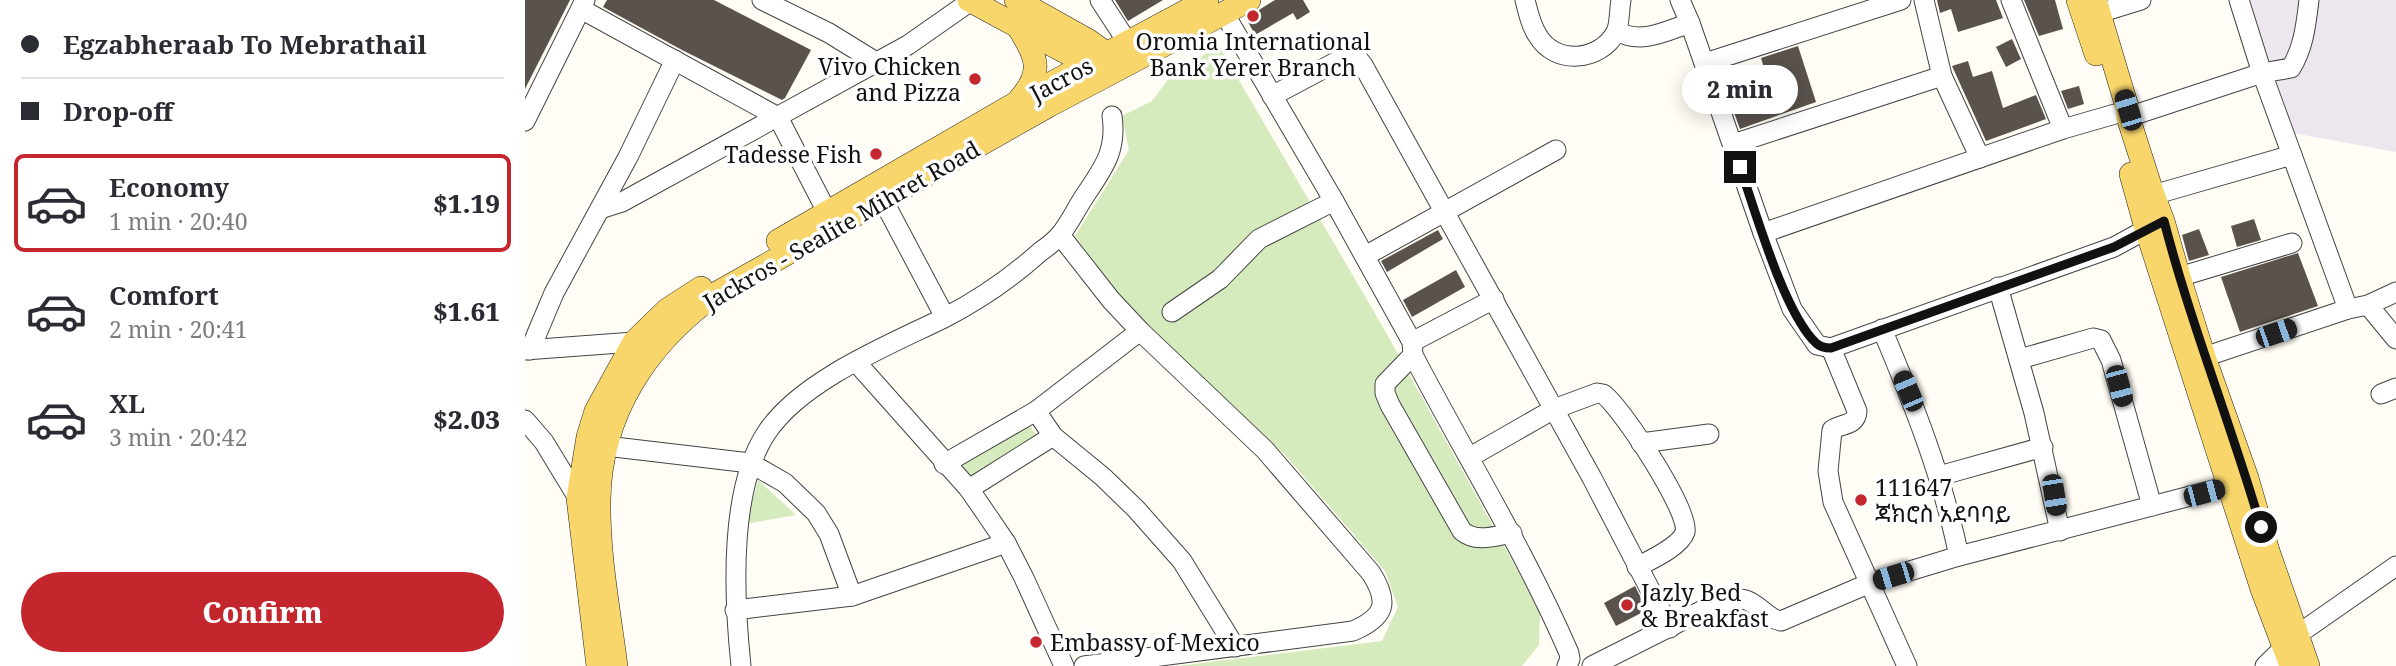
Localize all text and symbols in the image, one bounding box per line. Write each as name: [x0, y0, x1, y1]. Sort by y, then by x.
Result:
marker: Oromia International Bank Yerer Branch: [1245, 8, 1261, 24]
place label: Oromia International Bank Yerer Branch: [1135, 25, 1371, 83]
text: Egzabheraab To Mebrathail: [63, 26, 427, 62]
street label: Jacros: [1023, 49, 1098, 109]
place label: Vivo Chicken and Pizza: [818, 50, 961, 108]
callout: 2 min: [1682, 66, 1798, 114]
marker: Vivo Chicken and Pizza: [967, 71, 983, 87]
text: 2 min: [1707, 73, 1773, 105]
car: [2112, 87, 2145, 133]
text: Drop-off: [63, 93, 173, 129]
street label: Jackros - Sealite Mihret Road: [696, 133, 985, 318]
place label: Tadesse Fish: [724, 138, 862, 170]
marker: Tadesse Fish: [868, 146, 884, 162]
route end: [1724, 151, 1756, 183]
text: Economy: [109, 169, 229, 205]
icon: car: [25, 172, 88, 235]
text: $1.19: [433, 185, 500, 221]
text: 1 min · 20:40: [109, 205, 247, 237]
text: Comfort: [109, 277, 219, 313]
icon: car: [25, 280, 88, 343]
text: $1.61: [433, 293, 500, 329]
text: 2 min · 20:41: [109, 313, 247, 345]
car: [2253, 316, 2300, 350]
car: [2104, 363, 2135, 409]
car: [1891, 368, 1926, 414]
text: XL: [109, 385, 145, 421]
icon: car: [25, 388, 88, 451]
text: $2.03: [433, 401, 500, 437]
text: 3 min · 20:42: [109, 421, 247, 453]
place label: 111647 ጃክሮስ አደባባይ: [1875, 471, 2011, 529]
car: [2041, 473, 2068, 517]
car: [2181, 477, 2228, 509]
marker: 111647 ጃክሮስ አደባባይ: [1853, 492, 1869, 508]
route start: [2245, 511, 2277, 543]
car: [1870, 560, 1917, 592]
button: Confirm: [21, 572, 504, 652]
place label: Jazly Bed & Breakfast: [1640, 576, 1769, 634]
marker: Jazly Bed & Breakfast: [1619, 597, 1635, 613]
place label: Embassy of Mexico: [1050, 626, 1260, 658]
marker: Embassy of Mexico: [1028, 634, 1044, 650]

